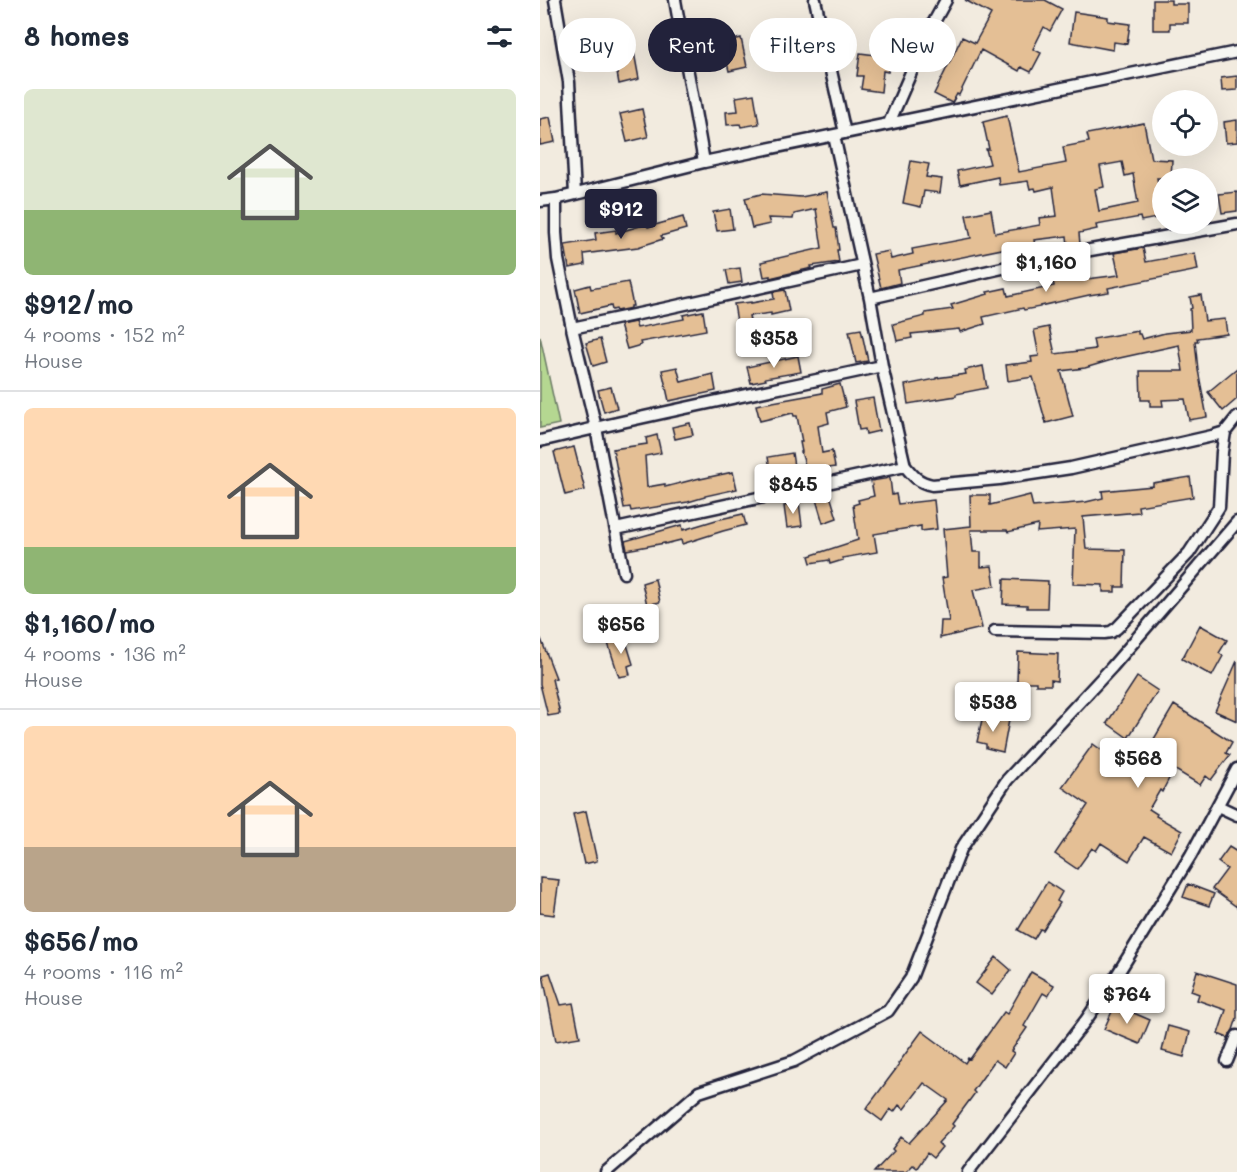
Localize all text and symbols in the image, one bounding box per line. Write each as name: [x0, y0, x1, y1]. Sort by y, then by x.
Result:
chip: Buy: [558, 18, 636, 72]
chip: Rent: [648, 18, 737, 72]
chip: Filters: [749, 18, 857, 72]
chip: New: [869, 18, 956, 72]
text: 8 homes: [24, 19, 130, 53]
icon: filters: [483, 20, 516, 53]
map controls: [1152, 90, 1218, 234]
button: locate: [1152, 90, 1218, 156]
icon: home: [216, 128, 324, 236]
button: layers: [1152, 168, 1218, 234]
pin: $912: [585, 189, 657, 240]
text: $912: [599, 195, 643, 221]
pin: $1,160: [997, 242, 1095, 293]
text: $1,160: [1015, 248, 1077, 274]
text: $912/mo: [24, 287, 133, 321]
pin: $358: [738, 318, 810, 369]
text: 4 rooms · 152 m²: [24, 321, 185, 347]
text: $358: [750, 324, 798, 350]
text: House: [24, 347, 83, 373]
icon: home: [216, 447, 324, 555]
pin: $845: [757, 464, 829, 515]
text: $845: [768, 470, 818, 496]
pin: $656: [585, 604, 657, 655]
text: $1,160/mo: [24, 606, 155, 640]
text: $656: [597, 610, 645, 636]
text: 4 rooms · 136 m²: [24, 640, 186, 666]
text: House: [24, 666, 83, 692]
pin: $538: [957, 682, 1029, 733]
text: $538: [969, 688, 1017, 714]
pin: $568: [1102, 738, 1174, 789]
text: $568: [1114, 744, 1162, 770]
icon: home: [216, 765, 324, 873]
text: $656/mo: [24, 924, 138, 958]
text: 4 rooms · 116 m²: [24, 958, 183, 984]
pin: $764: [1091, 974, 1163, 1025]
text: $764: [1103, 980, 1151, 1006]
text: House: [24, 984, 83, 1010]

